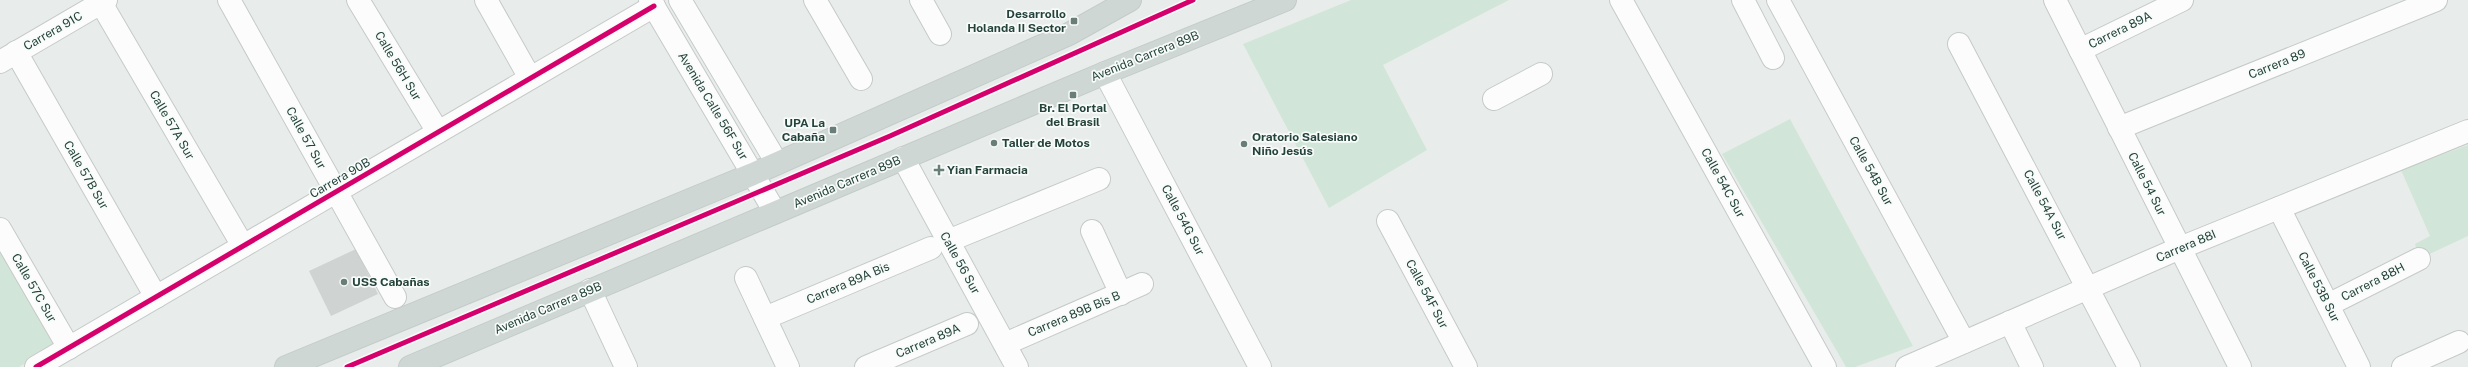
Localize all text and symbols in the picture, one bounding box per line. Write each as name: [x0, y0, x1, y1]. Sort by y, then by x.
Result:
place label: Desarrollo Holanda II Sector: [967, 7, 1066, 35]
street label: Carrera 89A: [2086, 8, 2154, 51]
street label: Carrera 91C: [21, 9, 85, 53]
marker: Desarrollo Holanda II Sector: [1069, 16, 1079, 26]
street label: Avenida Carrera 89B: [1089, 28, 1201, 84]
street label: Calle 56H Sur: [372, 29, 424, 103]
street label: Carrera 89: [2247, 46, 2307, 82]
street label: Avenida Calle 56F Sur: [675, 50, 751, 163]
street label: Calle 57A Sur: [147, 88, 198, 162]
marker: Br. El Portal del Brasil: [1068, 90, 1078, 100]
place label: Br. El Portal del Brasil: [1039, 101, 1107, 129]
street label: Calle 57 Sur: [283, 105, 329, 172]
place label: UPA La Cabaña: [782, 116, 825, 144]
marker: UPA La Cabaña: [828, 125, 838, 135]
place label: Oratorio Salesiano Niño Jesús: [1252, 130, 1358, 158]
street label: Calle 54B Sur: [1846, 134, 1896, 208]
place label: Taller de Motos: [1002, 136, 1090, 150]
street label: Calle 57B Sur: [61, 138, 111, 212]
marker: Taller de Motos: [989, 138, 999, 148]
marker: Oratorio Salesiano Niño Jesús: [1239, 139, 1249, 149]
street label: Calle 54C Sur: [1698, 146, 1748, 221]
street label: Calle 54 Sur: [2125, 150, 2169, 218]
street label: Avenida Carrera 89B: [791, 153, 903, 211]
street label: Carrera 90B: [307, 155, 373, 201]
place label: Yian Farmacia: [947, 163, 1028, 177]
marker: Yian Farmacia: [934, 165, 944, 175]
street label: Calle 54A Sur: [2021, 167, 2070, 243]
street label: Calle 54G Sur: [1159, 182, 1208, 258]
street label: Carrera 88I: [2154, 227, 2218, 265]
street label: Calle 56 Sur: [937, 229, 983, 297]
street label: Calle 53B Sur: [2295, 249, 2343, 325]
street label: Calle 57C Sur: [9, 251, 59, 325]
street label: Calle 54F Sur: [1403, 257, 1451, 331]
street label: Carrera 89A Bis: [804, 259, 892, 307]
street label: Carrera 88H: [2339, 260, 2407, 304]
place label: USS Cabañas: [352, 275, 430, 289]
marker: USS Cabañas: [339, 277, 349, 287]
street label: Avenida Carrera 89B: [492, 279, 604, 337]
street label: Carrera 89B Bis B: [1026, 288, 1122, 340]
street label: Carrera 89A: [894, 321, 963, 361]

